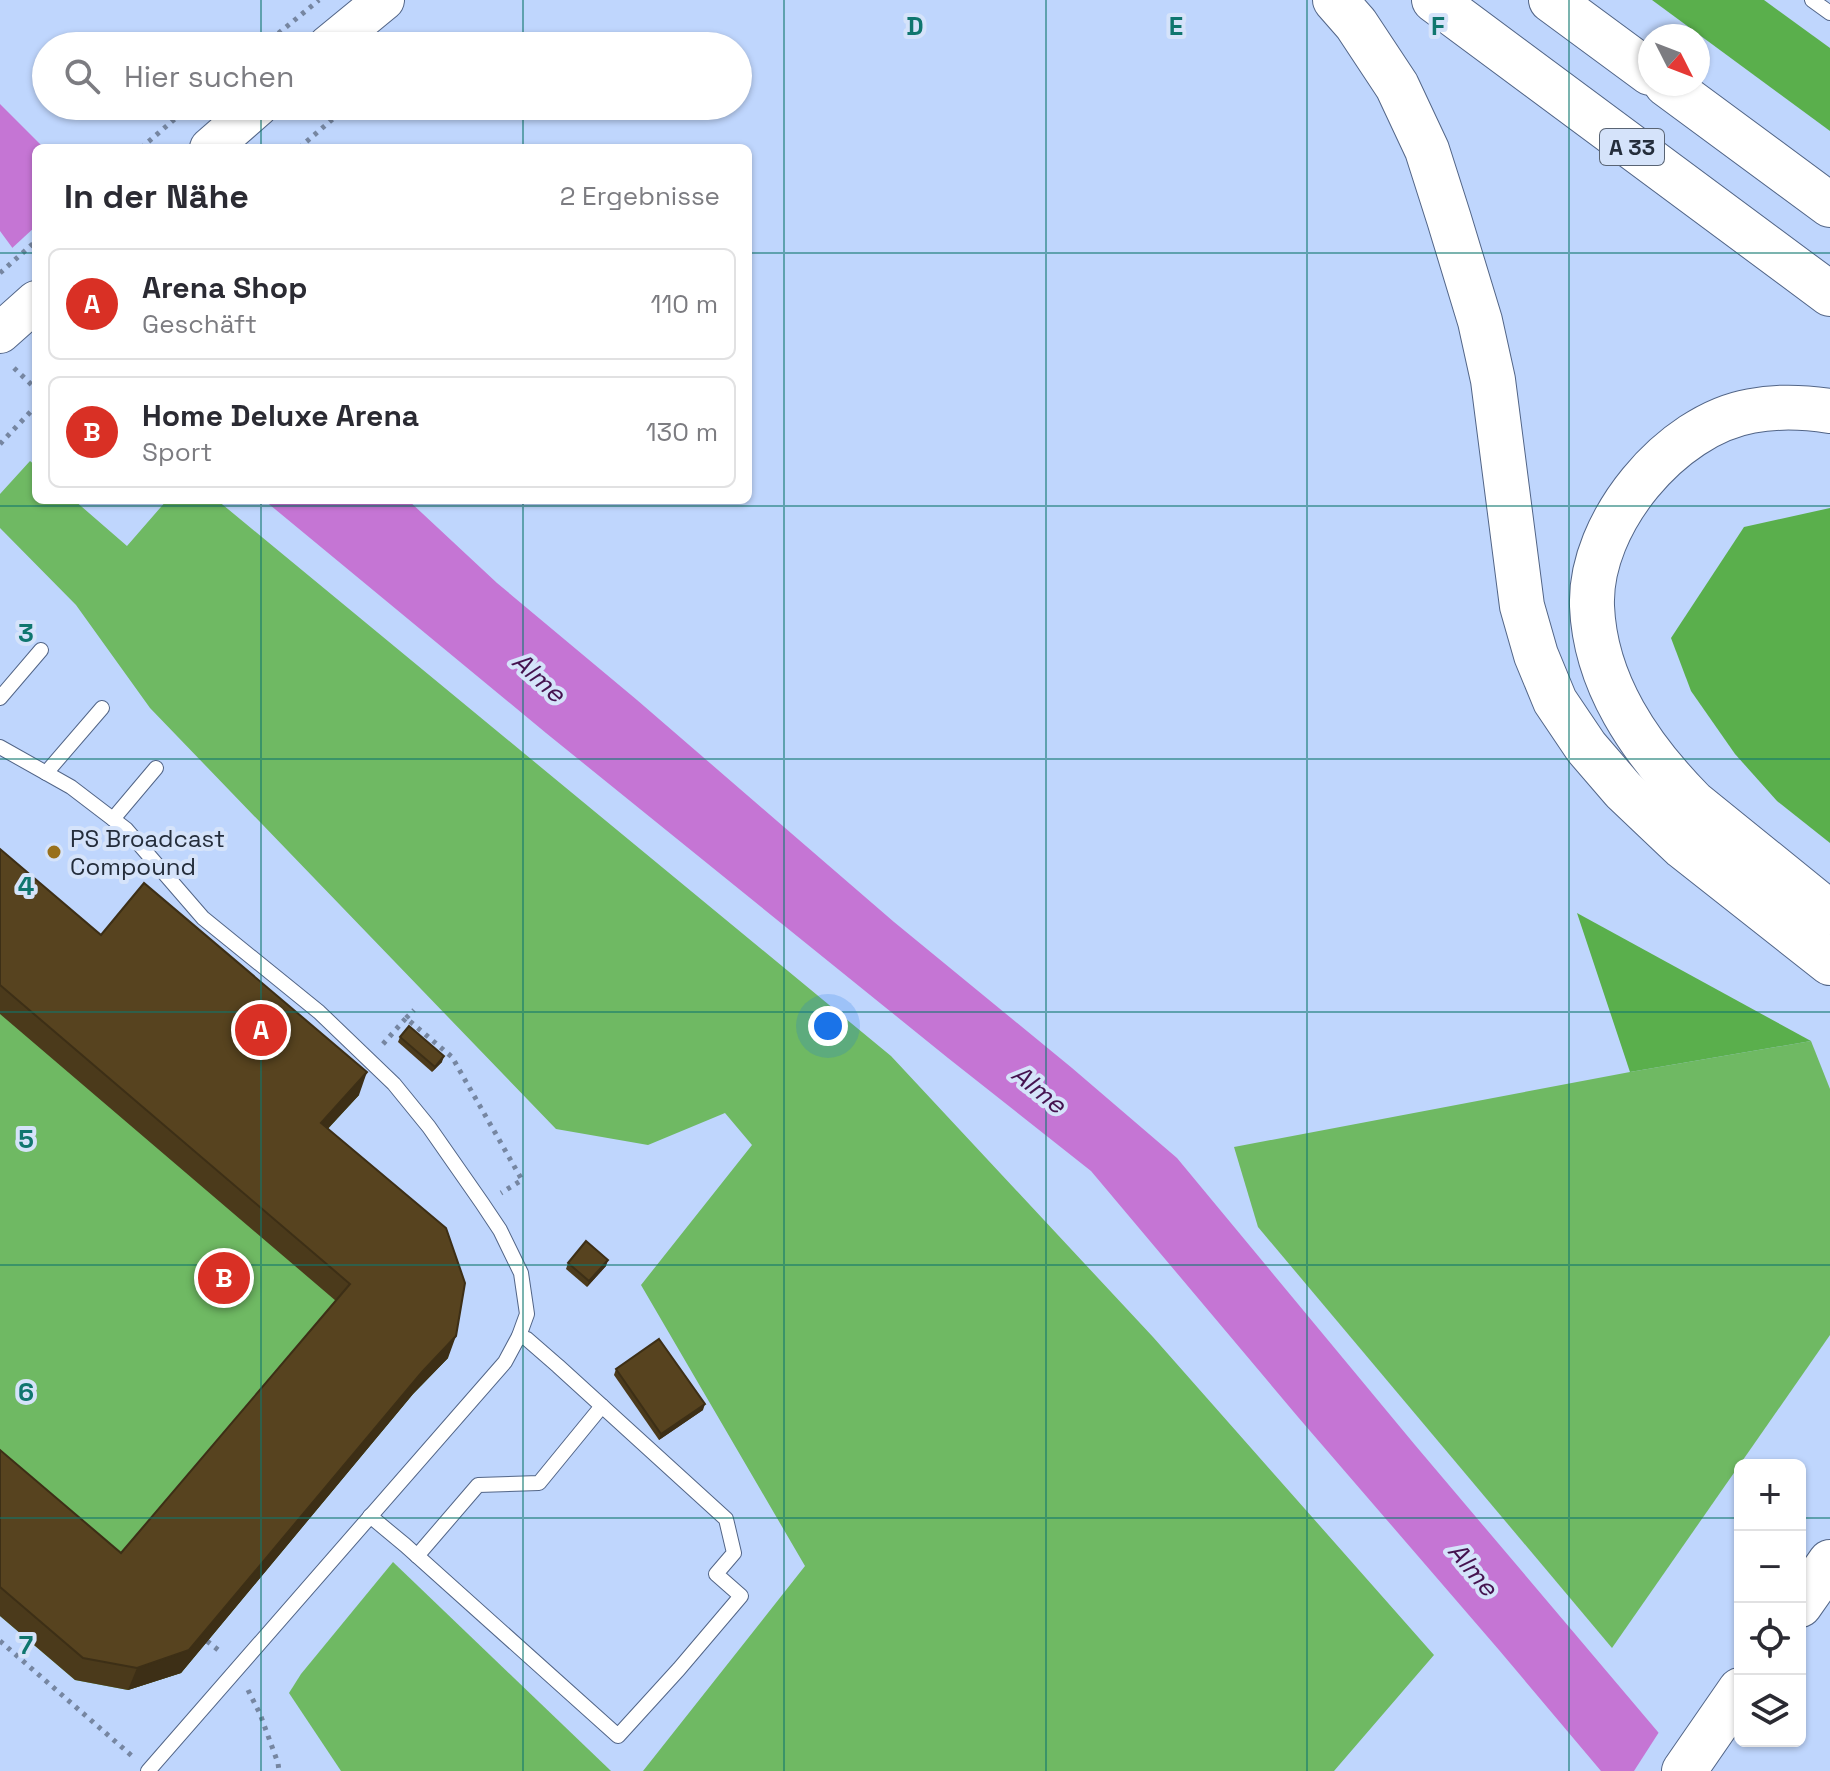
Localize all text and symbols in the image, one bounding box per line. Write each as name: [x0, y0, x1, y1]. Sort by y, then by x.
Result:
text: D: [906, 9, 924, 43]
text: E: [1169, 9, 1183, 43]
text: F: [1431, 9, 1445, 43]
north arrow: [1638, 24, 1710, 96]
search box: [32, 32, 752, 120]
icon: search: [60, 54, 104, 98]
text: Hier suchen: [124, 57, 294, 96]
road number: A 33: [1600, 129, 1664, 165]
text: In der Nähe: [64, 175, 249, 218]
text: 2 Ergebnisse: [560, 179, 720, 213]
text: Arena Shop: [142, 268, 307, 307]
text: A: [84, 287, 100, 321]
text: 110 m: [651, 287, 718, 321]
text: Geschäft: [142, 307, 257, 341]
text: Home Deluxe Arena: [142, 396, 419, 435]
text: B: [83, 415, 101, 449]
text: 130 m: [646, 415, 718, 449]
text: Sport: [142, 435, 213, 469]
text: 3: [18, 616, 34, 650]
water label: Alme: [505, 644, 574, 711]
place label: PS Broadcast Compound: [70, 823, 225, 882]
marker: PS Broadcast Compound: [45, 843, 63, 861]
text: 4: [18, 869, 34, 903]
pin: A: [235, 1000, 287, 1060]
your location: [808, 1006, 848, 1046]
water label: Alme: [1005, 1057, 1074, 1122]
text: 5: [18, 1122, 34, 1156]
pin: B: [198, 1248, 250, 1308]
text: 6: [18, 1375, 34, 1409]
map controls: [1734, 1459, 1806, 1747]
button: +: [1734, 1459, 1806, 1531]
button: −: [1734, 1531, 1806, 1603]
water label: Alme: [1441, 1535, 1506, 1604]
button: locate: [1734, 1603, 1806, 1675]
text: 7: [19, 1628, 33, 1662]
button: layers: [1734, 1675, 1806, 1747]

